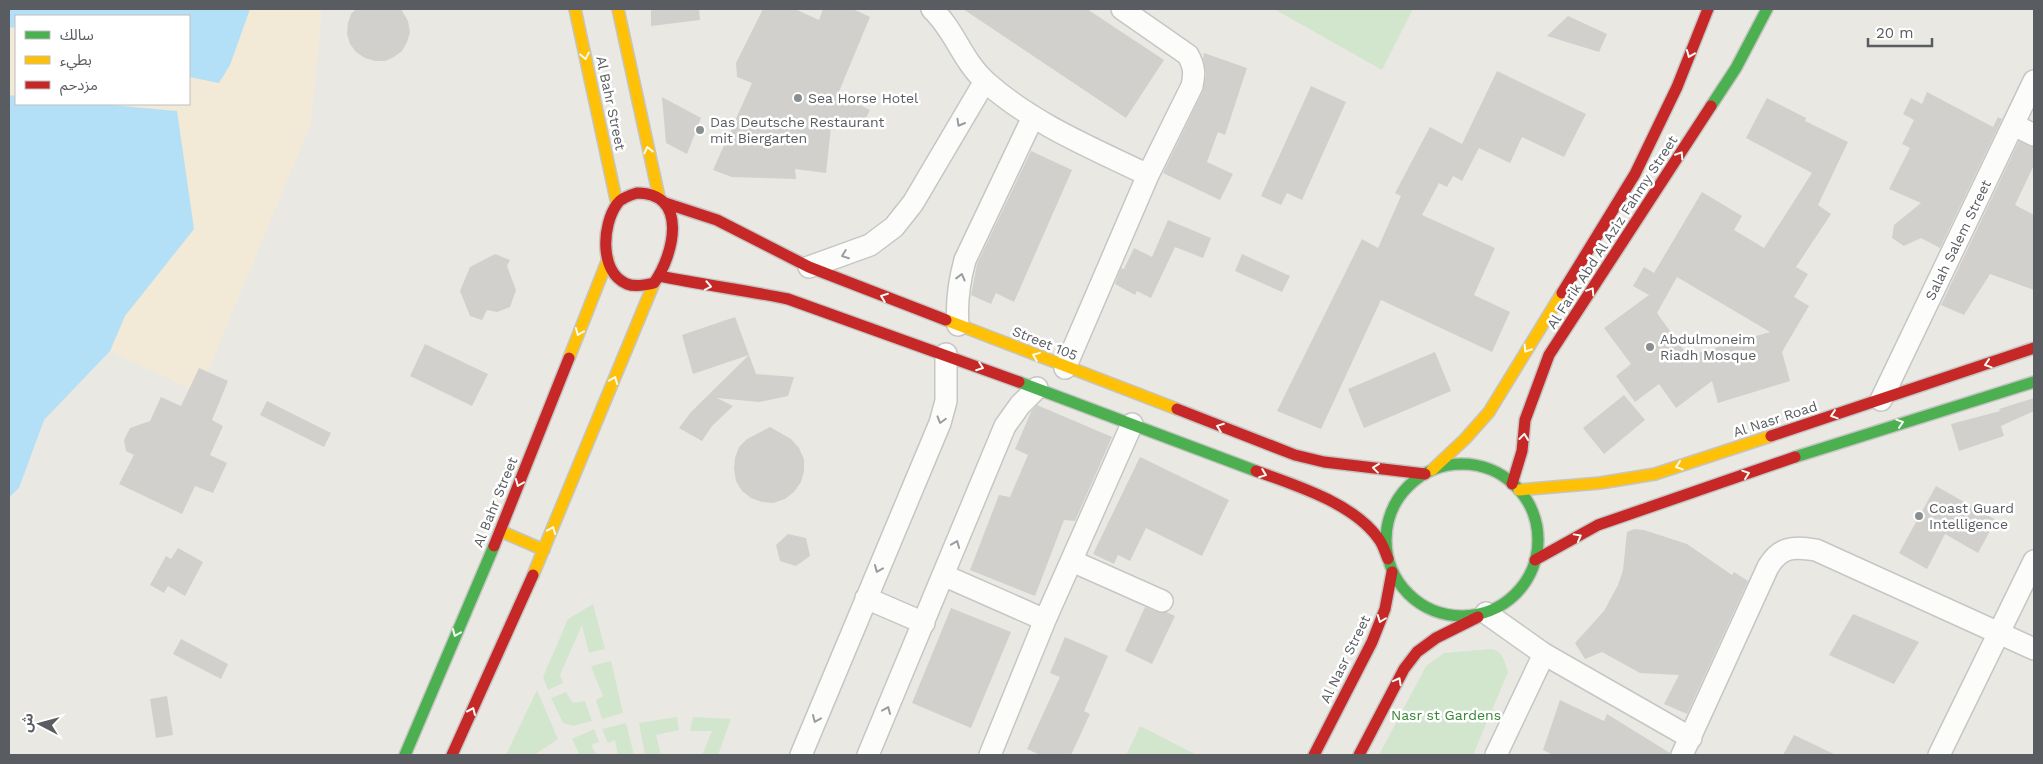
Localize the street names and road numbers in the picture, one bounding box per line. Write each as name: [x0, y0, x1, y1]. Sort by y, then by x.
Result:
street label: Al Bahr Street: [593, 54, 629, 152]
street label: Al Farik Abd Al Aziz Fahmy Street: [1543, 132, 1681, 332]
street label: Salah Salem Street: [1922, 177, 1994, 303]
street label: Street 105: [1010, 323, 1080, 363]
street label: Al Nasr Road: [1731, 398, 1819, 440]
street label: Al Bahr Street: [470, 454, 520, 549]
street label: Al Nasr Street: [1317, 612, 1373, 705]

